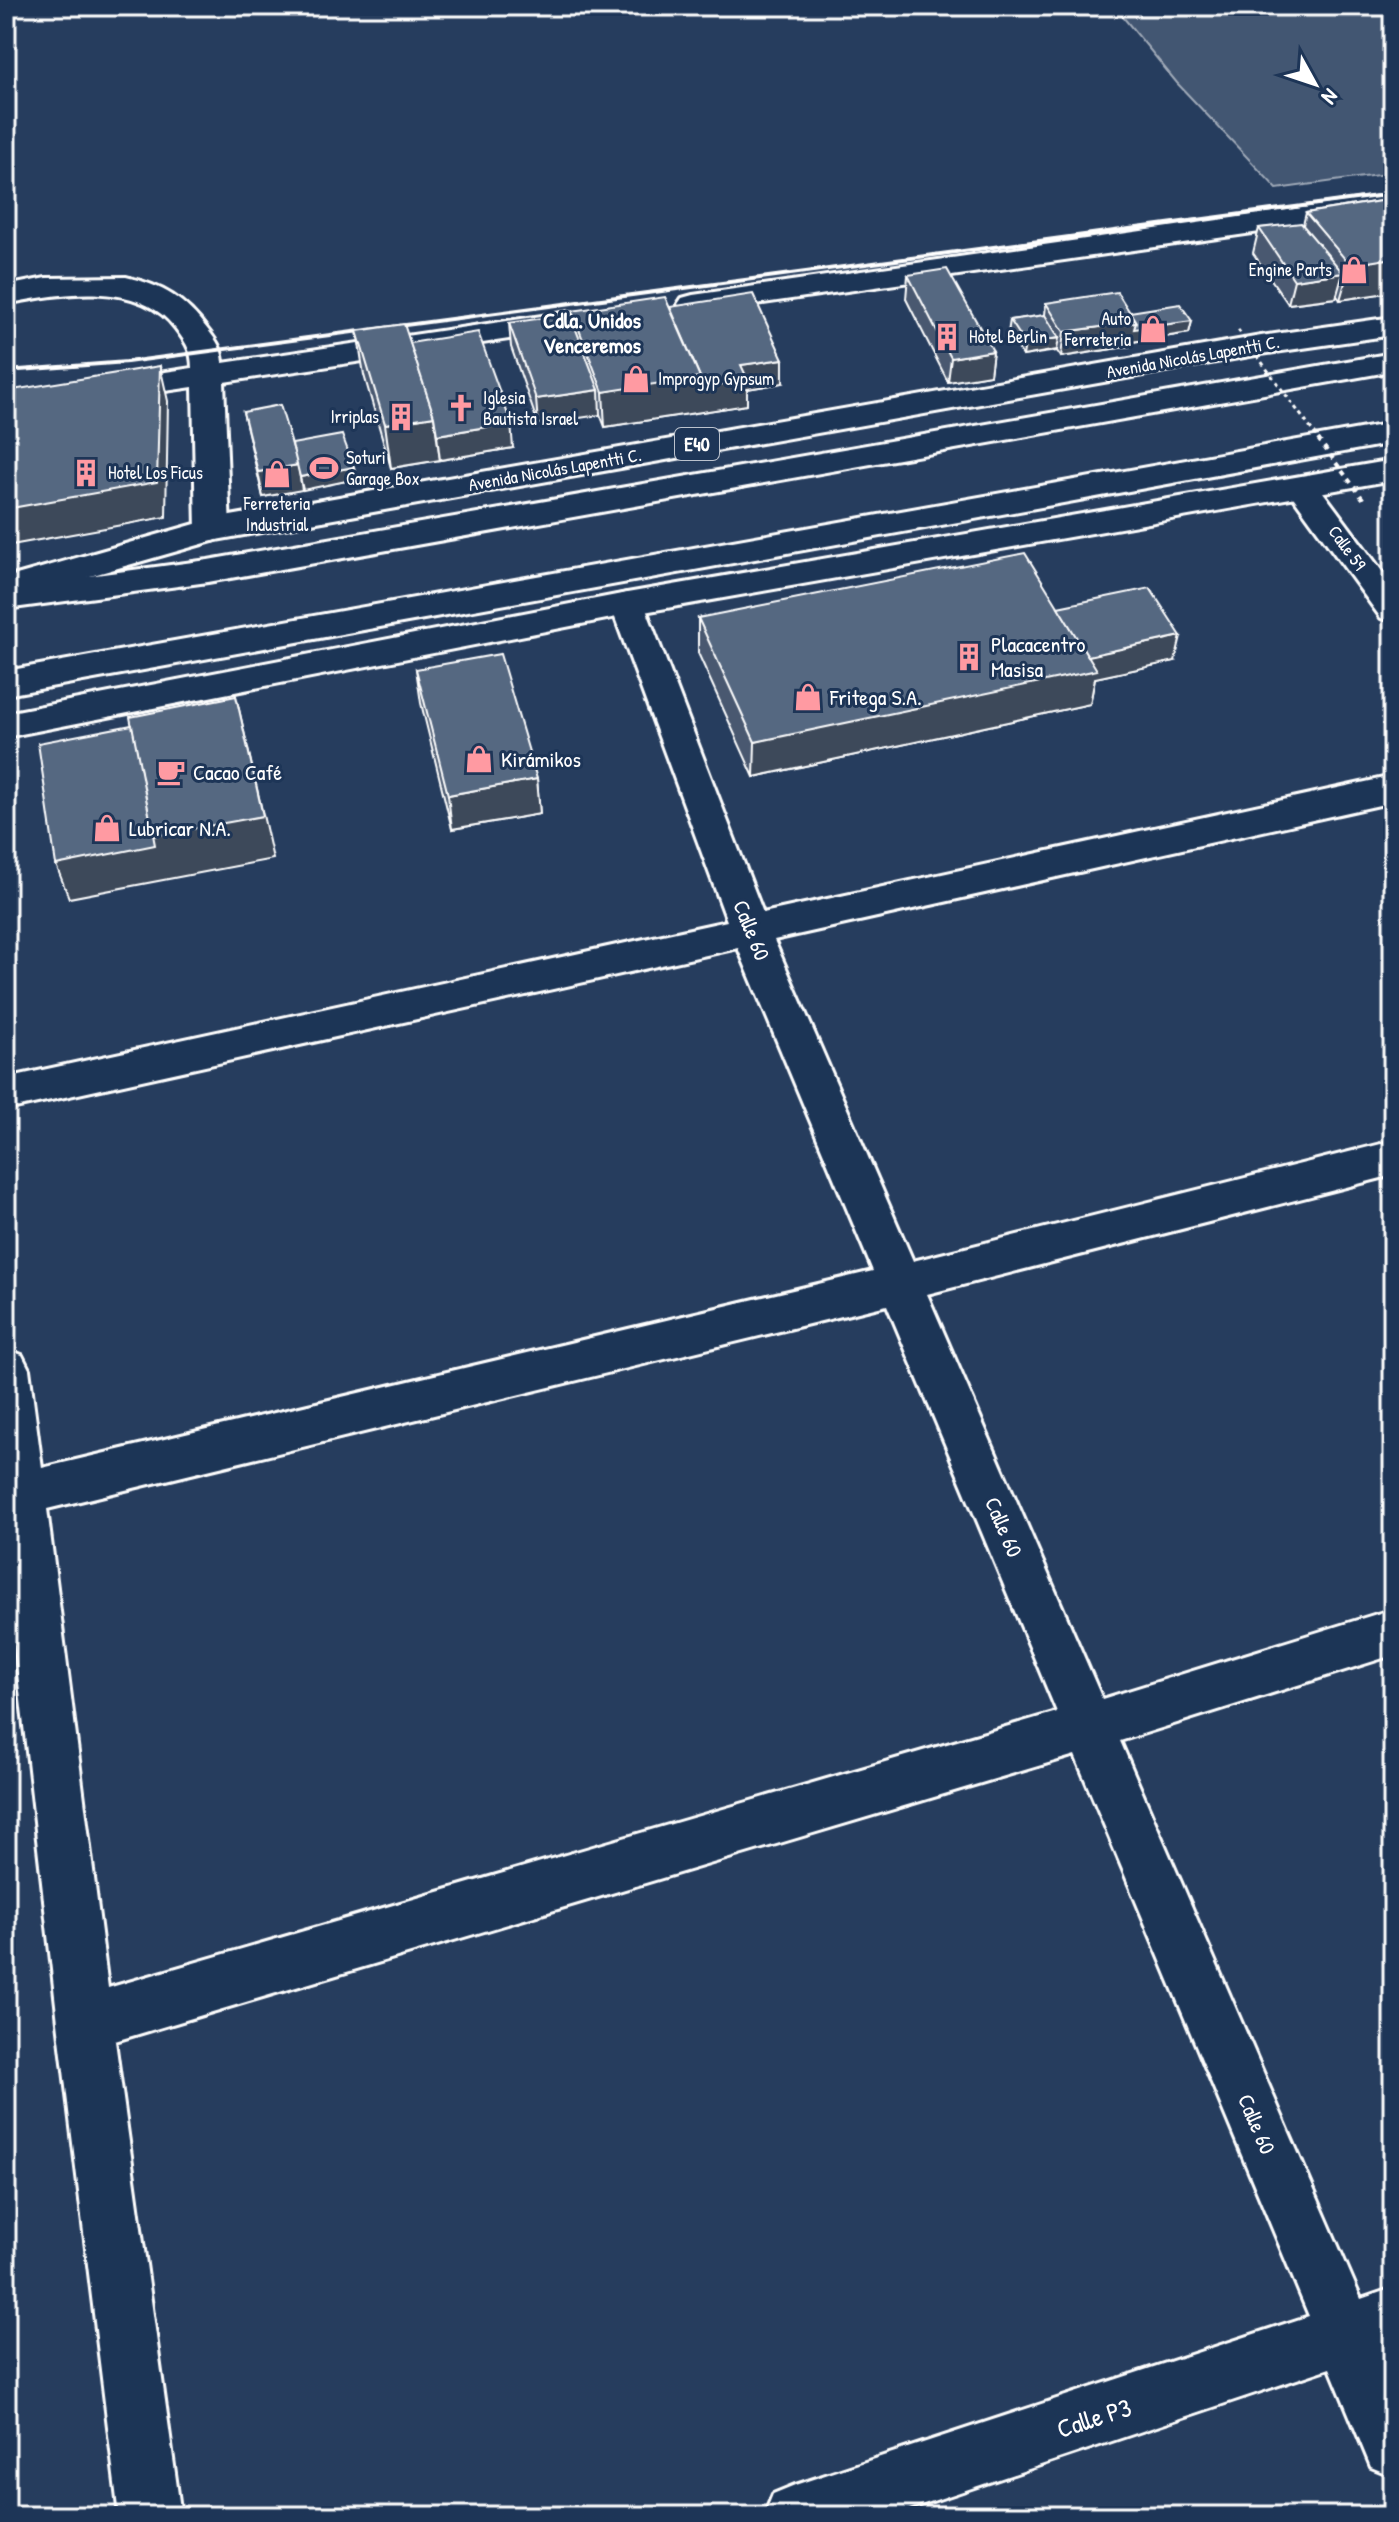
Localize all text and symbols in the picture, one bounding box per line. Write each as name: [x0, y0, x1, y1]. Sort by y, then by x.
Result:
north arrow: [1275, 44, 1355, 124]
text: N: [1315, 83, 1346, 111]
shop icon: Engine Parts: [1339, 255, 1369, 285]
place label: Engine Parts: [1249, 257, 1332, 282]
district label: Cdla. Unidos Venceremos: [543, 305, 641, 360]
place label: Auto Ferreteria: [1064, 306, 1131, 352]
shop icon: Auto Ferreteria: [1138, 314, 1168, 344]
building icon: Hotel Berlin: [932, 322, 962, 352]
place label: Hotel Berlin: [969, 324, 1047, 349]
street label: Avenida Nicolás Lapentti C.: [1104, 329, 1281, 384]
shop icon: Improgyp Gypsum: [621, 364, 651, 394]
place label: Improgyp Gypsum: [658, 366, 774, 391]
place label: Iglesia Bautista Israel: [483, 385, 578, 431]
church icon: Iglesia Bautista Israel: [446, 393, 476, 423]
building icon: Irriplas: [386, 402, 416, 432]
place label: Irriplas: [330, 404, 379, 429]
road number: E40: [675, 428, 719, 460]
street label: Avenida Nicolás Lapentti C.: [466, 442, 643, 497]
place label: Soturi Garage Box: [346, 445, 419, 491]
sports icon: Soturi Garage Box: [309, 453, 339, 483]
building icon: Hotel Los Ficus: [71, 458, 101, 488]
shop icon: Ferreteria Industrial: [262, 459, 292, 489]
place label: Hotel Los Ficus: [108, 460, 203, 485]
place label: Ferreteria Industrial: [243, 491, 310, 537]
street label: Calle 59: [1323, 520, 1373, 576]
place label: Placacentro Masisa: [991, 629, 1085, 684]
building icon: Placacentro Masisa: [954, 642, 984, 672]
shop icon: Fritega S.A.: [793, 682, 823, 712]
place label: Fritega S.A.: [829, 682, 922, 712]
shop icon: Kirámikos: [464, 744, 494, 774]
place label: Kirámikos: [501, 744, 581, 774]
cafe icon: Cacao Café: [156, 757, 186, 787]
place label: Cacao Café: [193, 757, 282, 787]
shop icon: Lubricar N.A.: [92, 813, 122, 843]
place label: Lubricar N.A.: [129, 813, 231, 843]
street label: Calle 60: [726, 895, 778, 965]
street label: Calle 60: [978, 1492, 1030, 1562]
street label: Calle 60: [1231, 2089, 1283, 2159]
street label: Calle P3: [1052, 2389, 1135, 2446]

